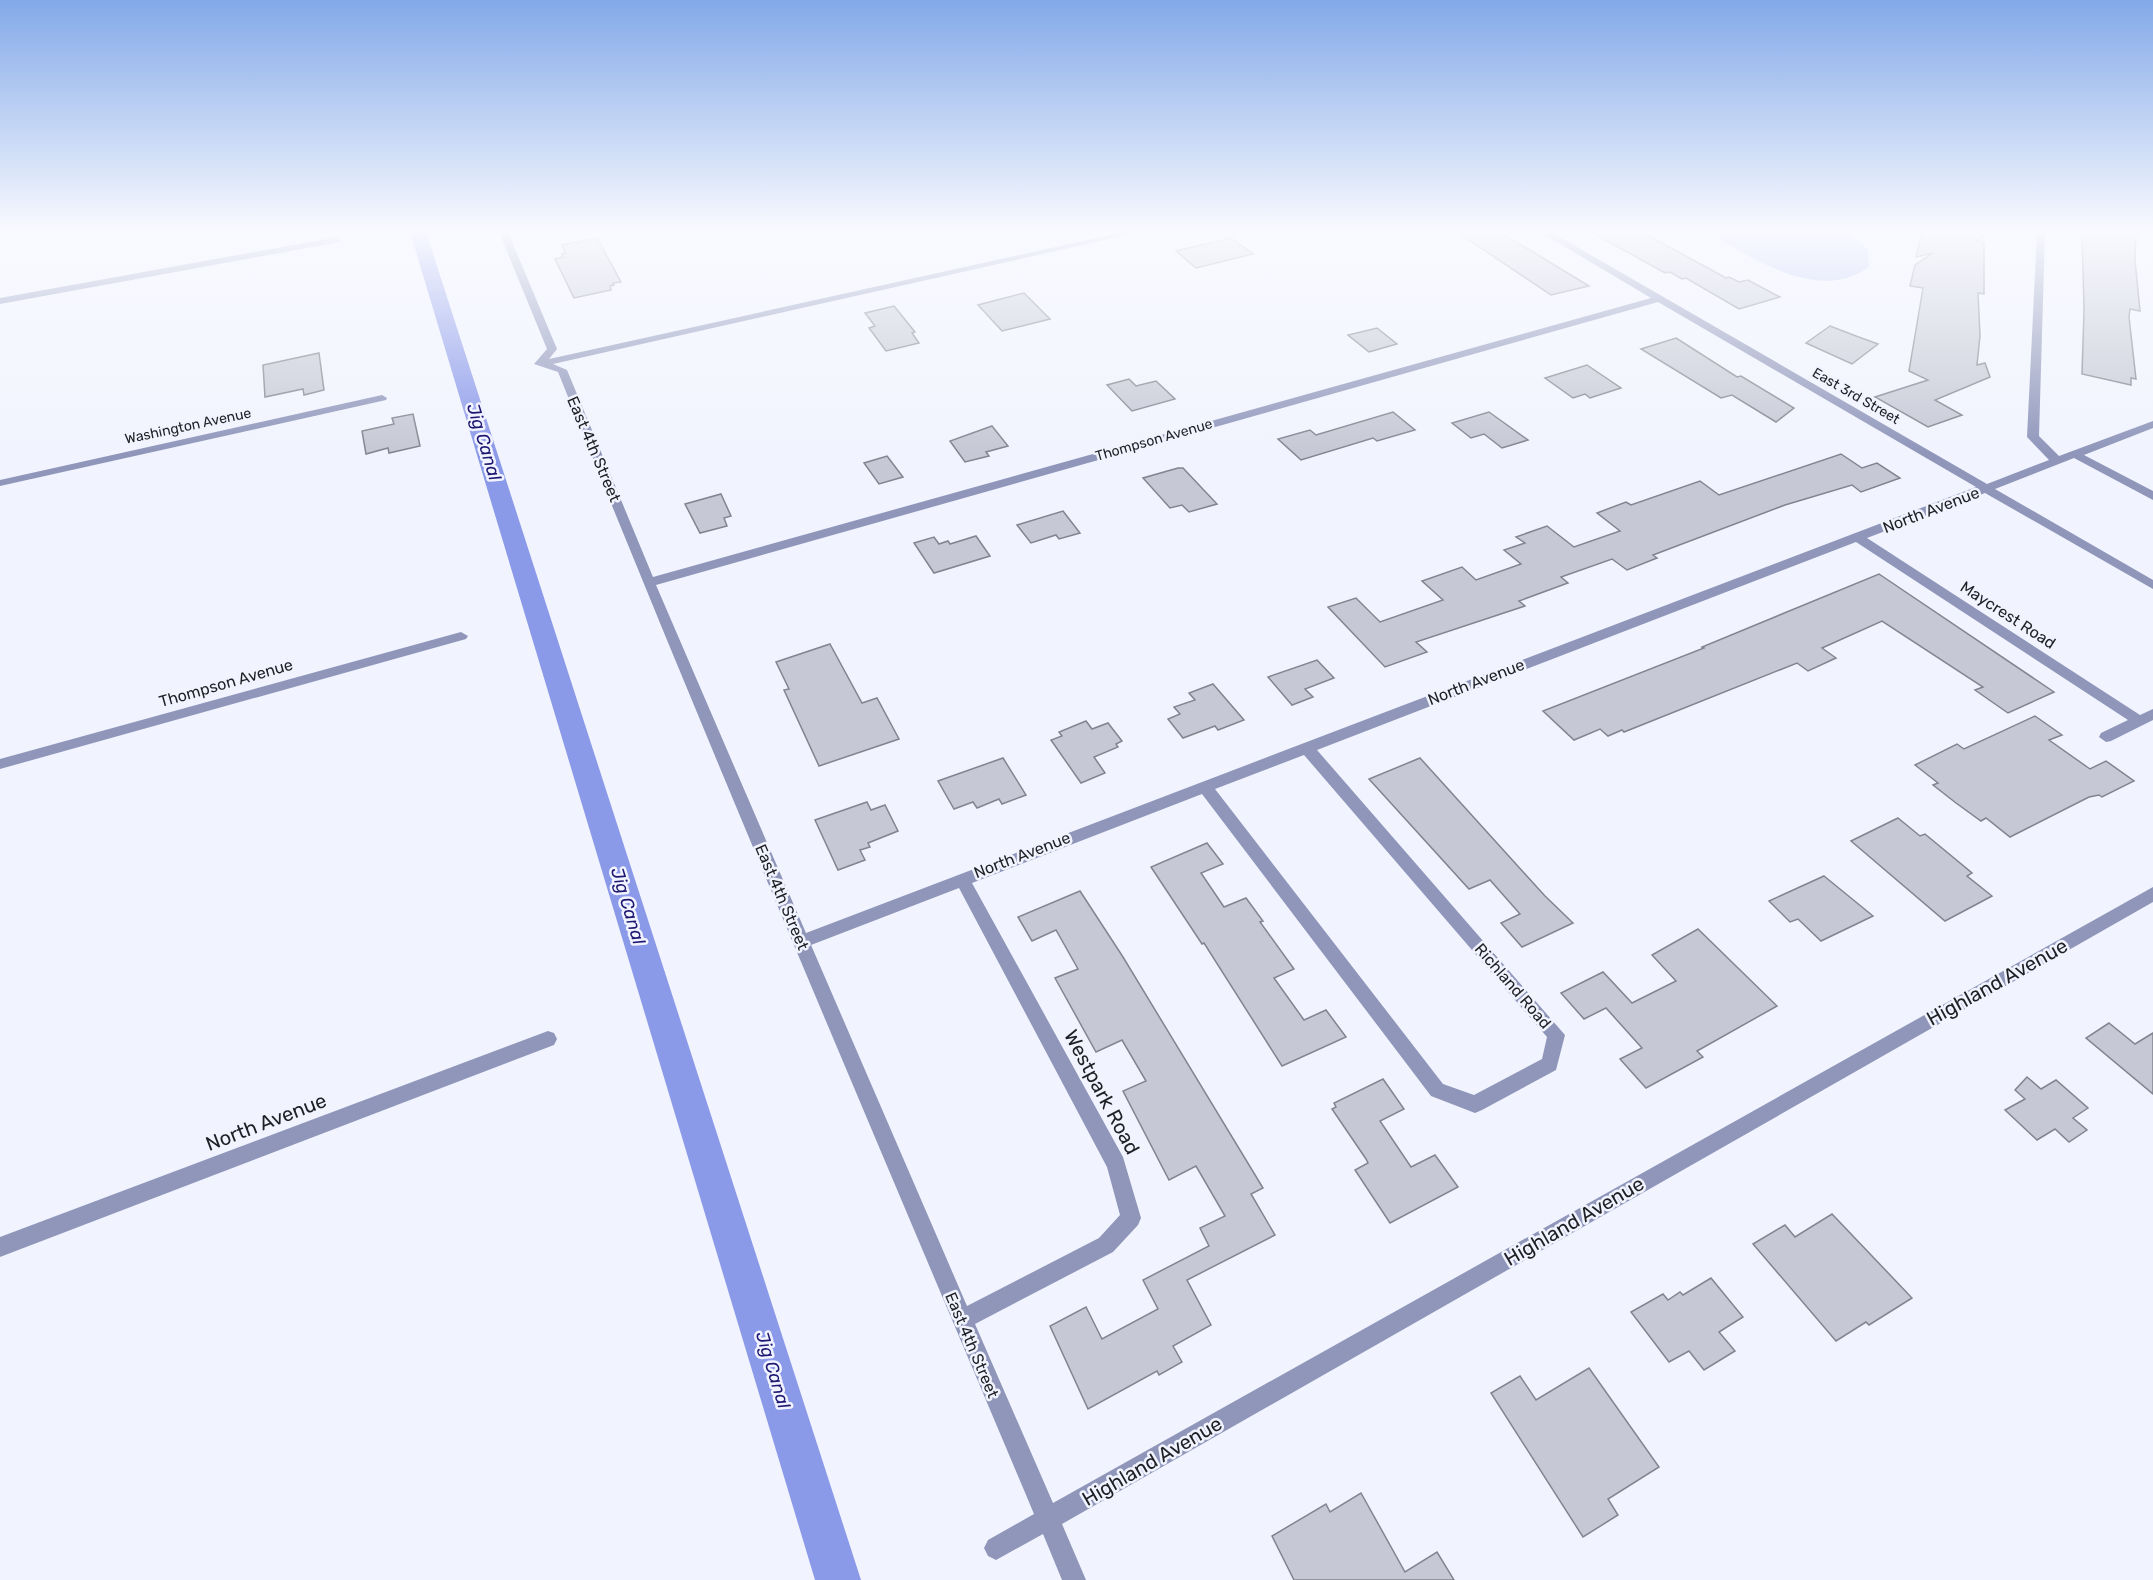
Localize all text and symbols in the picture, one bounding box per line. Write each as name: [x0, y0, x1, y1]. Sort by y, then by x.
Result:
street label: East 3rd Street: [1809, 364, 1903, 428]
street label: East 4th Street: [563, 393, 625, 505]
water label: Jig Canal: [462, 401, 506, 484]
street label: Washington Avenue: [123, 404, 253, 448]
street label: Thompson Avenue: [1094, 415, 1215, 465]
street label: North Avenue: [1880, 483, 1982, 537]
street label: Maycrest Road: [1957, 577, 2059, 653]
street label: Thompson Avenue: [157, 655, 295, 711]
street label: North Avenue: [1425, 655, 1527, 709]
street label: North Avenue: [971, 828, 1073, 882]
street label: East 4th Street: [751, 841, 813, 953]
water label: Jig Canal: [606, 865, 650, 948]
street label: Highland Avenue: [1922, 933, 2072, 1031]
street label: Richland Road: [1471, 940, 1555, 1032]
street label: Westpark Road: [1059, 1026, 1145, 1158]
street label: North Avenue: [202, 1088, 330, 1156]
street label: Highland Avenue: [1500, 1171, 1648, 1271]
street label: East 4th Street: [941, 1289, 1003, 1401]
water label: Jig Canal: [751, 1329, 795, 1412]
street label: Highland Avenue: [1078, 1411, 1226, 1511]

